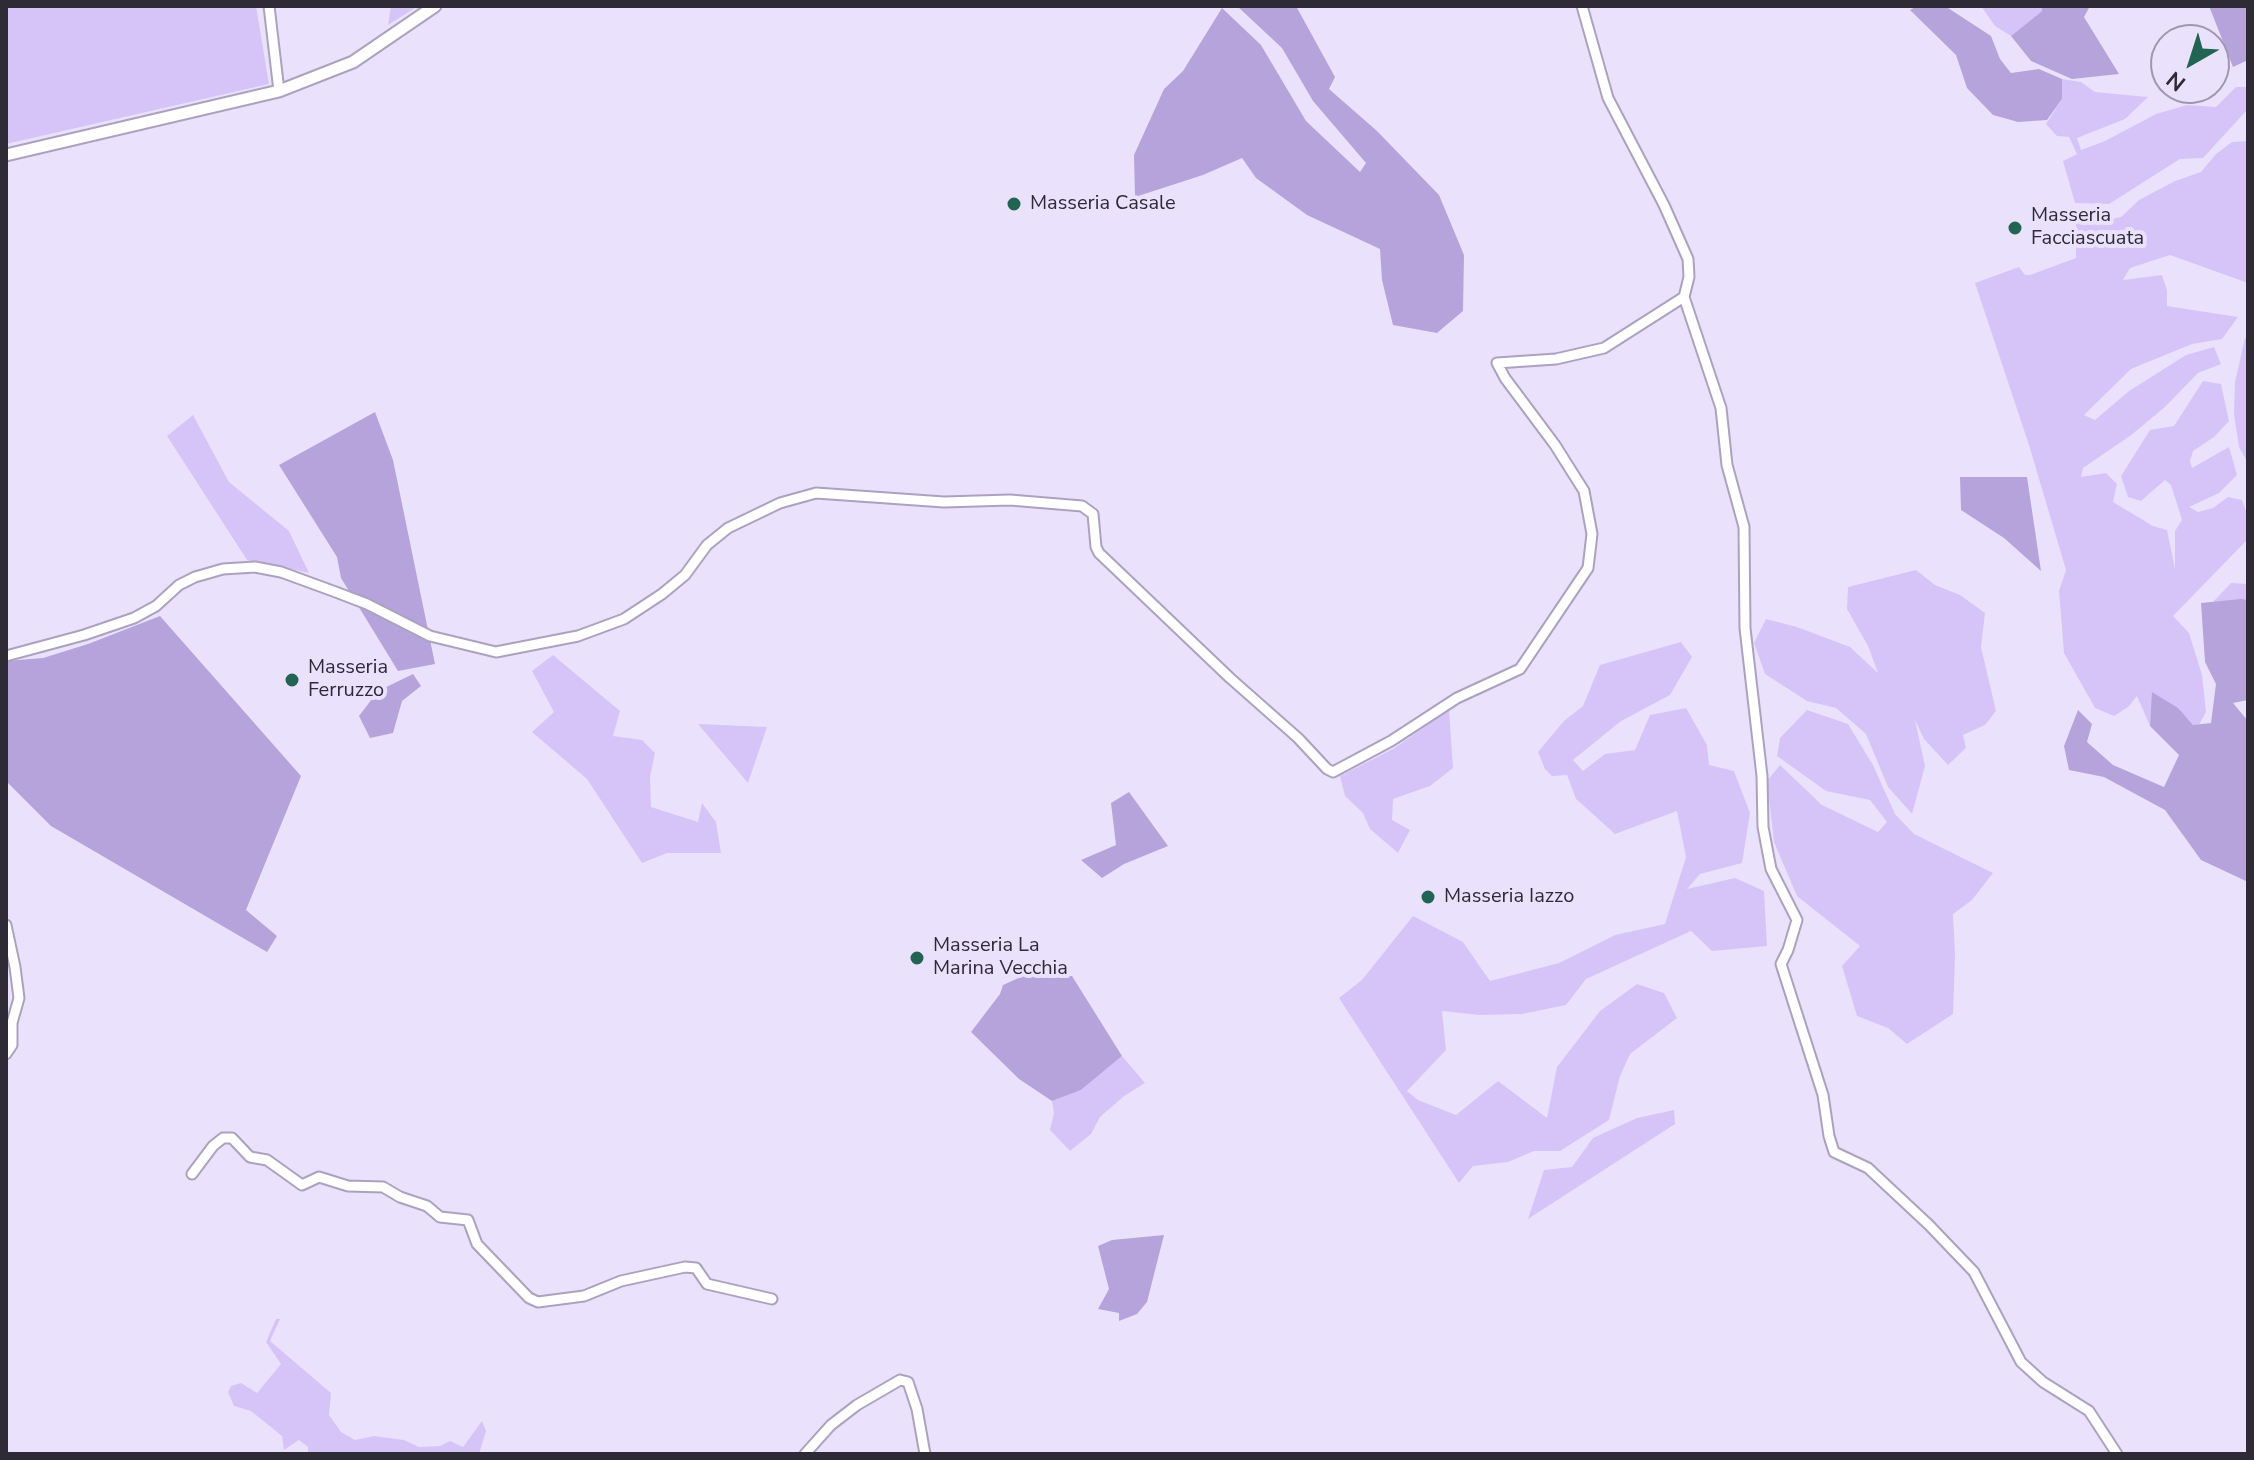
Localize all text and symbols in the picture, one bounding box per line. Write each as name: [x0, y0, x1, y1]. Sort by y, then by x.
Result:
north arrow: [2150, 24, 2230, 104]
text: N: [2160, 64, 2192, 98]
place label: Masseria Casale: [1030, 192, 1176, 216]
marker: Masseria Casale: [1005, 195, 1023, 213]
place label: Masseria Facciascuata: [2031, 204, 2144, 251]
marker: Masseria Facciascuata: [2006, 219, 2024, 237]
place label: Masseria Ferruzzo: [308, 656, 388, 703]
marker: Masseria Ferruzzo: [283, 671, 301, 689]
place label: Masseria Iazzo: [1444, 885, 1574, 909]
marker: Masseria Iazzo: [1419, 888, 1437, 906]
place label: Masseria La Marina Vecchia: [933, 934, 1068, 981]
marker: Masseria La Marina Vecchia: [908, 949, 926, 967]

